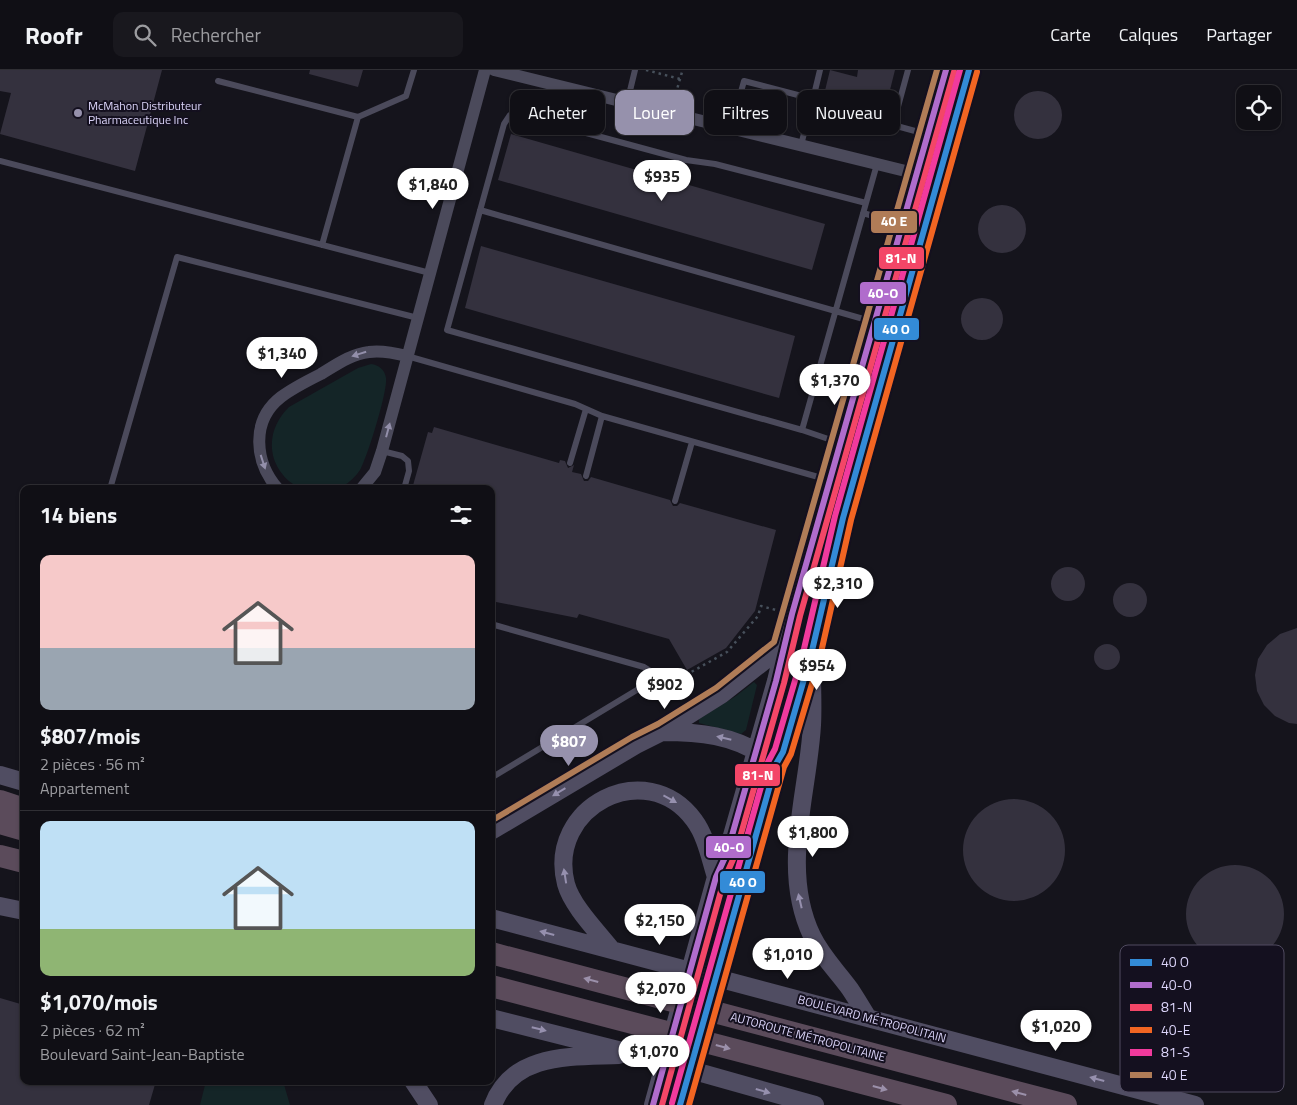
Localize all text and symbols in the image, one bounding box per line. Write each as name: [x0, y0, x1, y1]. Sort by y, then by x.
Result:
search box: [113, 12, 463, 57]
text: Roofr: [25, 17, 83, 53]
text: Rechercher: [171, 20, 261, 49]
icon: search: [131, 21, 159, 49]
text: Carte: [1050, 21, 1091, 48]
text: Calques: [1119, 21, 1178, 48]
text: Partager: [1206, 21, 1272, 48]
map controls: [1236, 85, 1281, 130]
button: locate: [1236, 85, 1281, 130]
chip: Acheter: [510, 90, 605, 135]
chip: Louer: [615, 90, 694, 135]
chip: Filtres: [704, 90, 787, 135]
chip: Nouveau: [797, 90, 900, 135]
place label: McMahon Distributeur Pharmaceutique Inc: [88, 96, 202, 129]
marker: McMahon Distributeur Pharmaceutique Inc: [72, 107, 84, 119]
pin: $935: [632, 160, 692, 202]
text: $935: [644, 164, 680, 188]
pin: $1,840: [392, 168, 474, 210]
text: $1,840: [408, 172, 458, 196]
line badge: 40 E: [870, 210, 918, 234]
text: 40 E: [881, 210, 907, 231]
line badge: 81-N: [878, 246, 925, 270]
text: 81-N: [885, 247, 917, 268]
line badge: 40-O: [859, 281, 907, 305]
text: 40-O: [868, 282, 898, 303]
line badge: 40 O: [873, 317, 920, 341]
text: 40 O: [882, 318, 910, 339]
pin: $1,340: [241, 336, 323, 379]
text: $1,340: [257, 341, 307, 365]
one-way arrow: [352, 351, 367, 359]
pin: $1,370: [794, 364, 876, 406]
text: $1,370: [810, 368, 860, 392]
one-way arrow: [384, 422, 392, 437]
one-way arrow: [259, 455, 267, 470]
text: 14 biens: [40, 499, 117, 531]
icon: filters: [447, 501, 475, 529]
pin: $2,310: [797, 566, 879, 609]
text: $2,310: [813, 571, 863, 595]
icon: home: [213, 588, 303, 678]
pin: $954: [787, 648, 847, 691]
text: $954: [799, 653, 835, 677]
pin: $902: [635, 668, 695, 710]
text: $902: [647, 672, 683, 696]
text: $807/mois: [40, 720, 141, 752]
pin: $807: [539, 724, 599, 767]
text: $807: [551, 729, 587, 753]
one-way arrow: [716, 734, 731, 742]
text: 2 pièces · 56 m²: [40, 752, 145, 776]
line badge: 81-N: [734, 763, 781, 787]
text: 81-N: [742, 764, 774, 785]
text: Appartement: [40, 776, 129, 800]
one-way arrow: [553, 787, 566, 796]
one-way arrow: [663, 795, 677, 804]
pin: $1,800: [772, 816, 854, 858]
text: $1,800: [788, 820, 838, 844]
line badge: 40-O: [705, 835, 752, 859]
text: 40-O: [714, 836, 744, 857]
icon: home: [213, 853, 303, 943]
one-way arrow: [561, 868, 569, 884]
line badge: 40 O: [719, 870, 766, 894]
text: 40 O: [729, 871, 757, 892]
one-way arrow: [796, 894, 804, 909]
pin: $2,150: [619, 904, 701, 946]
text: $2,150: [635, 908, 685, 932]
one-way arrow: [540, 929, 555, 937]
pin: $1,010: [747, 938, 829, 980]
text: $1,010: [763, 942, 813, 966]
legend: [1120, 945, 1284, 1092]
text: 40 O: [1161, 951, 1189, 972]
pin: $2,070: [620, 972, 702, 1014]
text: 40-O: [1161, 974, 1192, 995]
one-way arrow: [583, 975, 598, 983]
text: $2,070: [636, 976, 686, 1000]
text: $1,070/mois: [40, 986, 158, 1018]
street label: BOULEVARD MÉTROPOLITAIN: [796, 990, 949, 1047]
text: 81-N: [1161, 996, 1192, 1017]
street label: AUTOROUTE MÉTROPOLITAINE: [728, 1007, 888, 1067]
pin: $1,020: [1015, 1010, 1097, 1052]
text: $1,020: [1031, 1014, 1081, 1038]
text: 2 pièces · 62 m²: [40, 1018, 145, 1042]
text: 40-E: [1161, 1019, 1191, 1040]
one-way arrow: [531, 1026, 546, 1034]
pin: $1,070: [613, 1034, 695, 1077]
text: $1,070: [629, 1039, 679, 1063]
text: 81-S: [1161, 1041, 1190, 1062]
text: Boulevard Saint-Jean-Baptiste: [40, 1042, 245, 1066]
one-way arrow: [715, 1043, 730, 1051]
text: 40 E: [1161, 1064, 1188, 1085]
one-way arrow: [1090, 1075, 1105, 1083]
one-way arrow: [872, 1084, 887, 1092]
one-way arrow: [756, 1087, 771, 1095]
one-way arrow: [1011, 1088, 1026, 1096]

